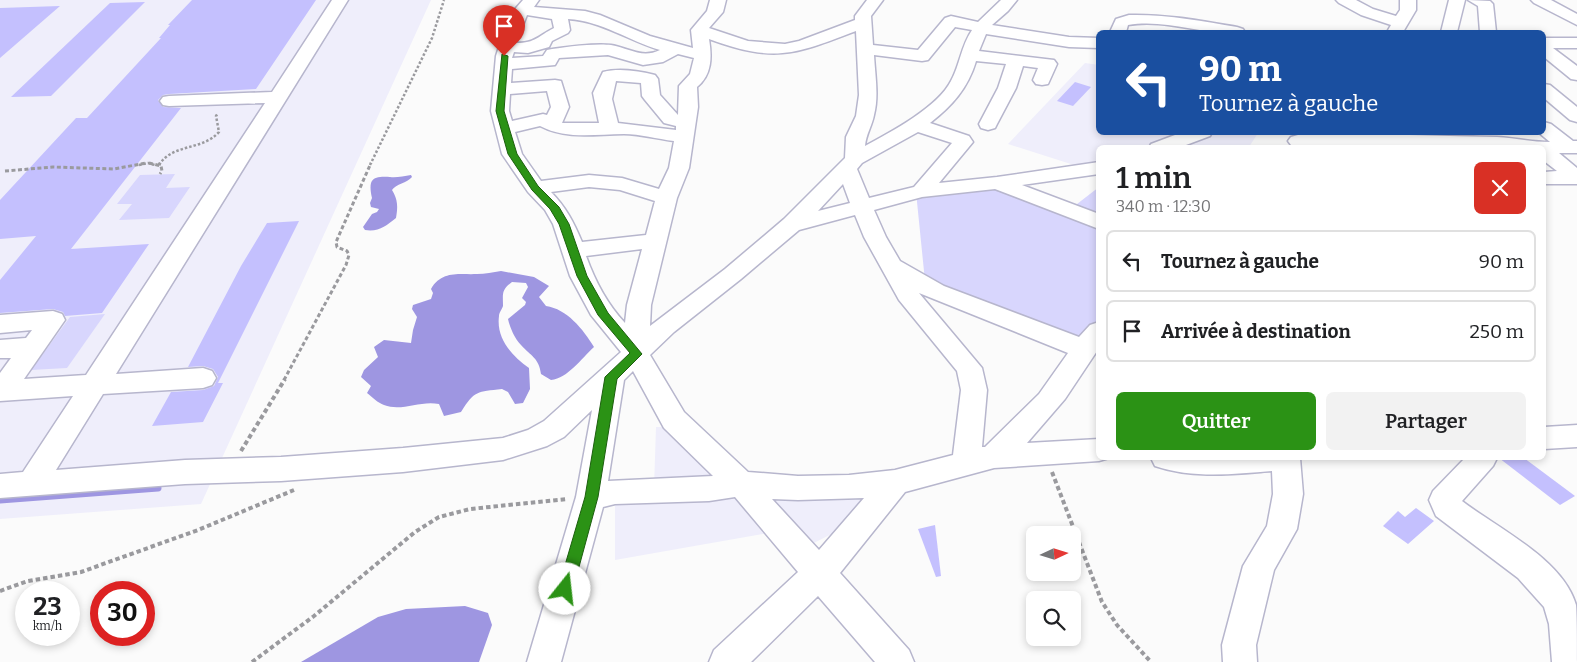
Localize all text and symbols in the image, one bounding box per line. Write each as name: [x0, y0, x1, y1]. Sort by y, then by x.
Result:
pin: [483, 5, 525, 56]
icon: arrive: [490, 12, 518, 40]
text: 90 m: [1199, 48, 1282, 90]
icon: left: [1116, 50, 1181, 115]
text: Tournez à gauche: [1199, 90, 1378, 117]
text: 1 min: [1116, 160, 1191, 196]
button: close: [1474, 162, 1526, 214]
text: 340 m · 12:30: [1116, 197, 1211, 216]
icon: left: [1118, 247, 1146, 275]
text: Tournez à gauche: [1161, 250, 1319, 273]
text: 90 m: [1479, 250, 1524, 273]
icon: arrive: [1118, 317, 1146, 345]
text: Arrivée à destination: [1161, 320, 1351, 343]
text: 250 m: [1469, 320, 1524, 343]
button: Quitter: [1116, 392, 1316, 450]
button: Partager: [1326, 392, 1526, 450]
north arrow: [1026, 526, 1081, 581]
map controls: [1026, 526, 1081, 646]
position arrow: [538, 562, 590, 614]
speed limit sign: 30: [90, 581, 155, 646]
button: search: [1026, 591, 1081, 646]
text: 23: [33, 592, 62, 622]
text: km/h: [33, 619, 62, 633]

